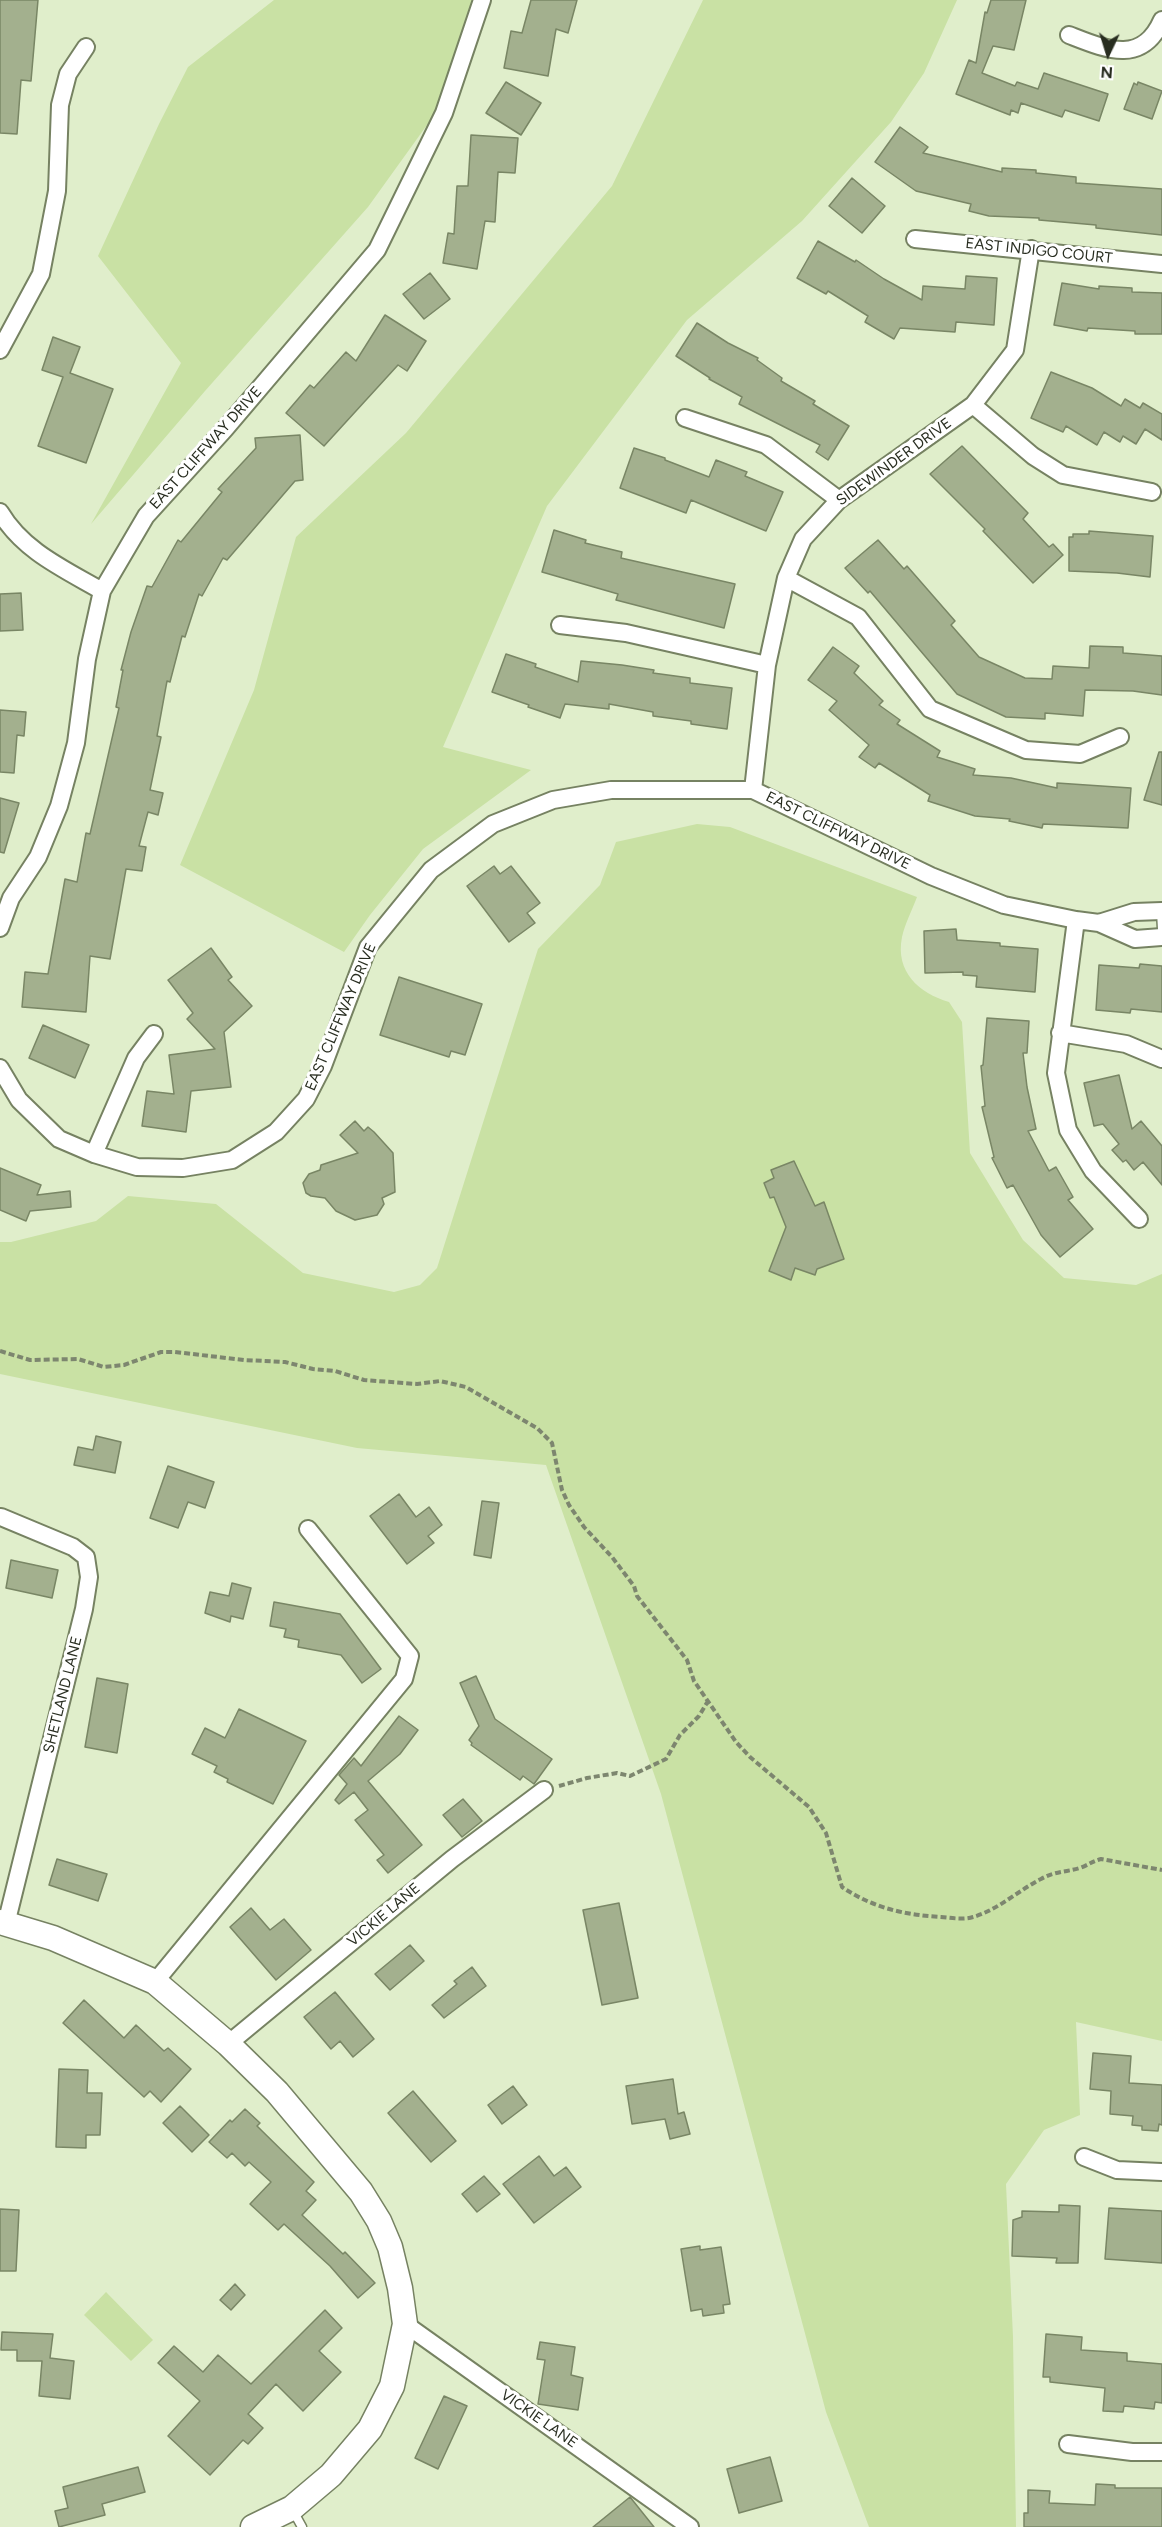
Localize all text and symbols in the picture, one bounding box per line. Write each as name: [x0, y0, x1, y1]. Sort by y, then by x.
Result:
north arrow: [1078, 24, 1138, 84]
text: N: [1100, 63, 1114, 82]
street label: EAST INDIGO COURT: [965, 234, 1113, 268]
street label: EAST CLIFFWAY DRIVE: [146, 383, 266, 513]
street label: SIDEWINDER DRIVE: [833, 414, 955, 510]
street label: EAST CLIFFWAY DRIVE: [763, 788, 913, 874]
street label: EAST CLIFFWAY DRIVE: [302, 940, 380, 1094]
street label: SHETLAND LANE: [40, 1635, 86, 1755]
street label: VICKIE LANE: [344, 1879, 424, 1951]
street label: VICKIE LANE: [497, 2386, 581, 2452]

